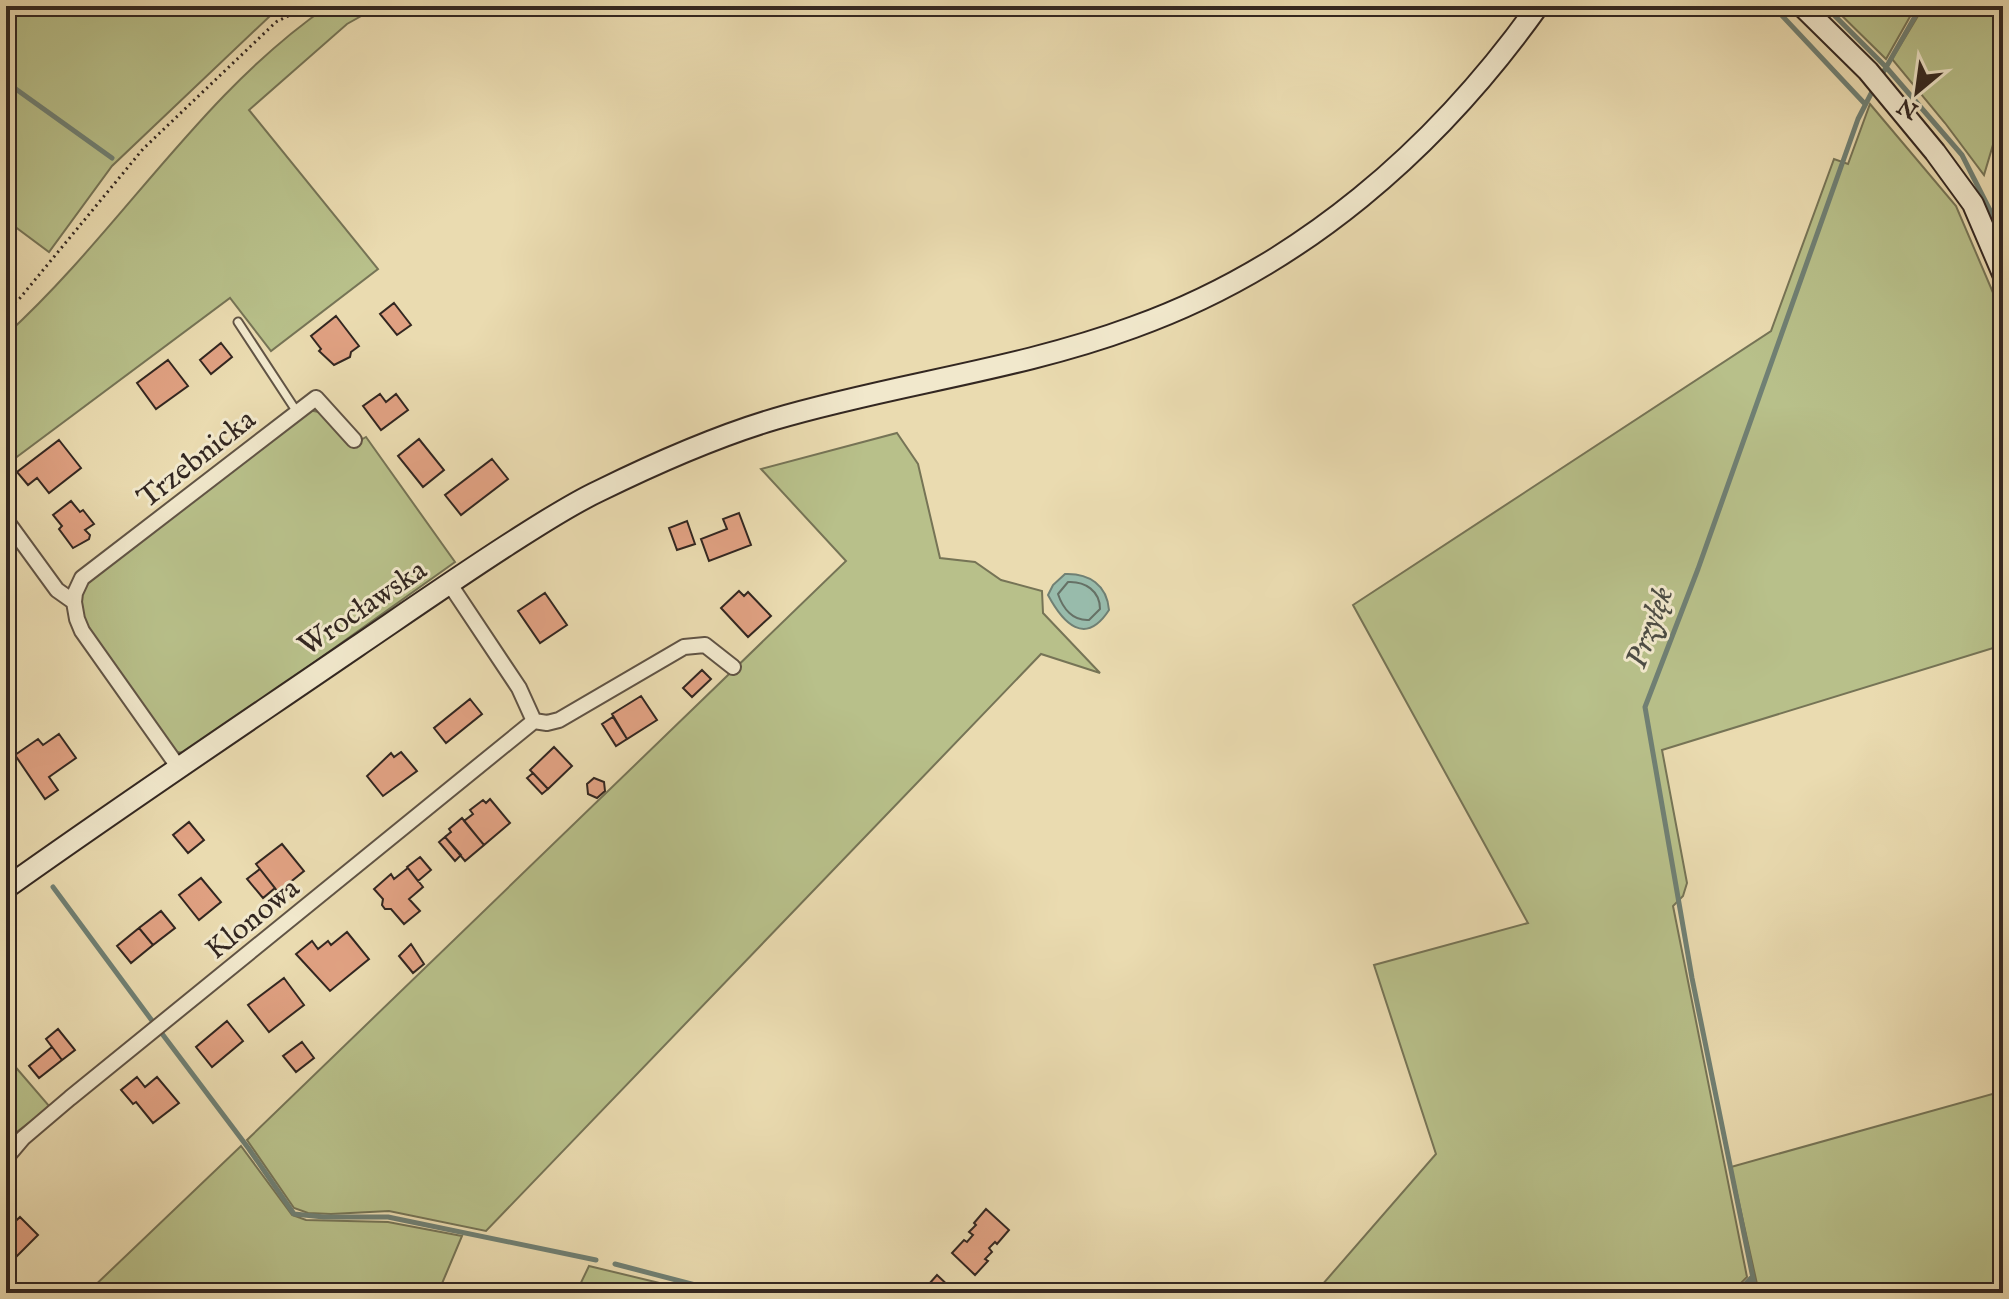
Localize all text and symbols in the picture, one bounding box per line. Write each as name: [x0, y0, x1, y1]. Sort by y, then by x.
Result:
north arrow: [1877, 52, 1957, 132]
text: N: [1893, 91, 1924, 125]
street label: Trzebnicka: [130, 402, 264, 518]
street label: Wrocławska: [292, 552, 435, 666]
water label: Przyłęk: [1617, 581, 1684, 674]
street label: Klonowa: [198, 870, 308, 969]

